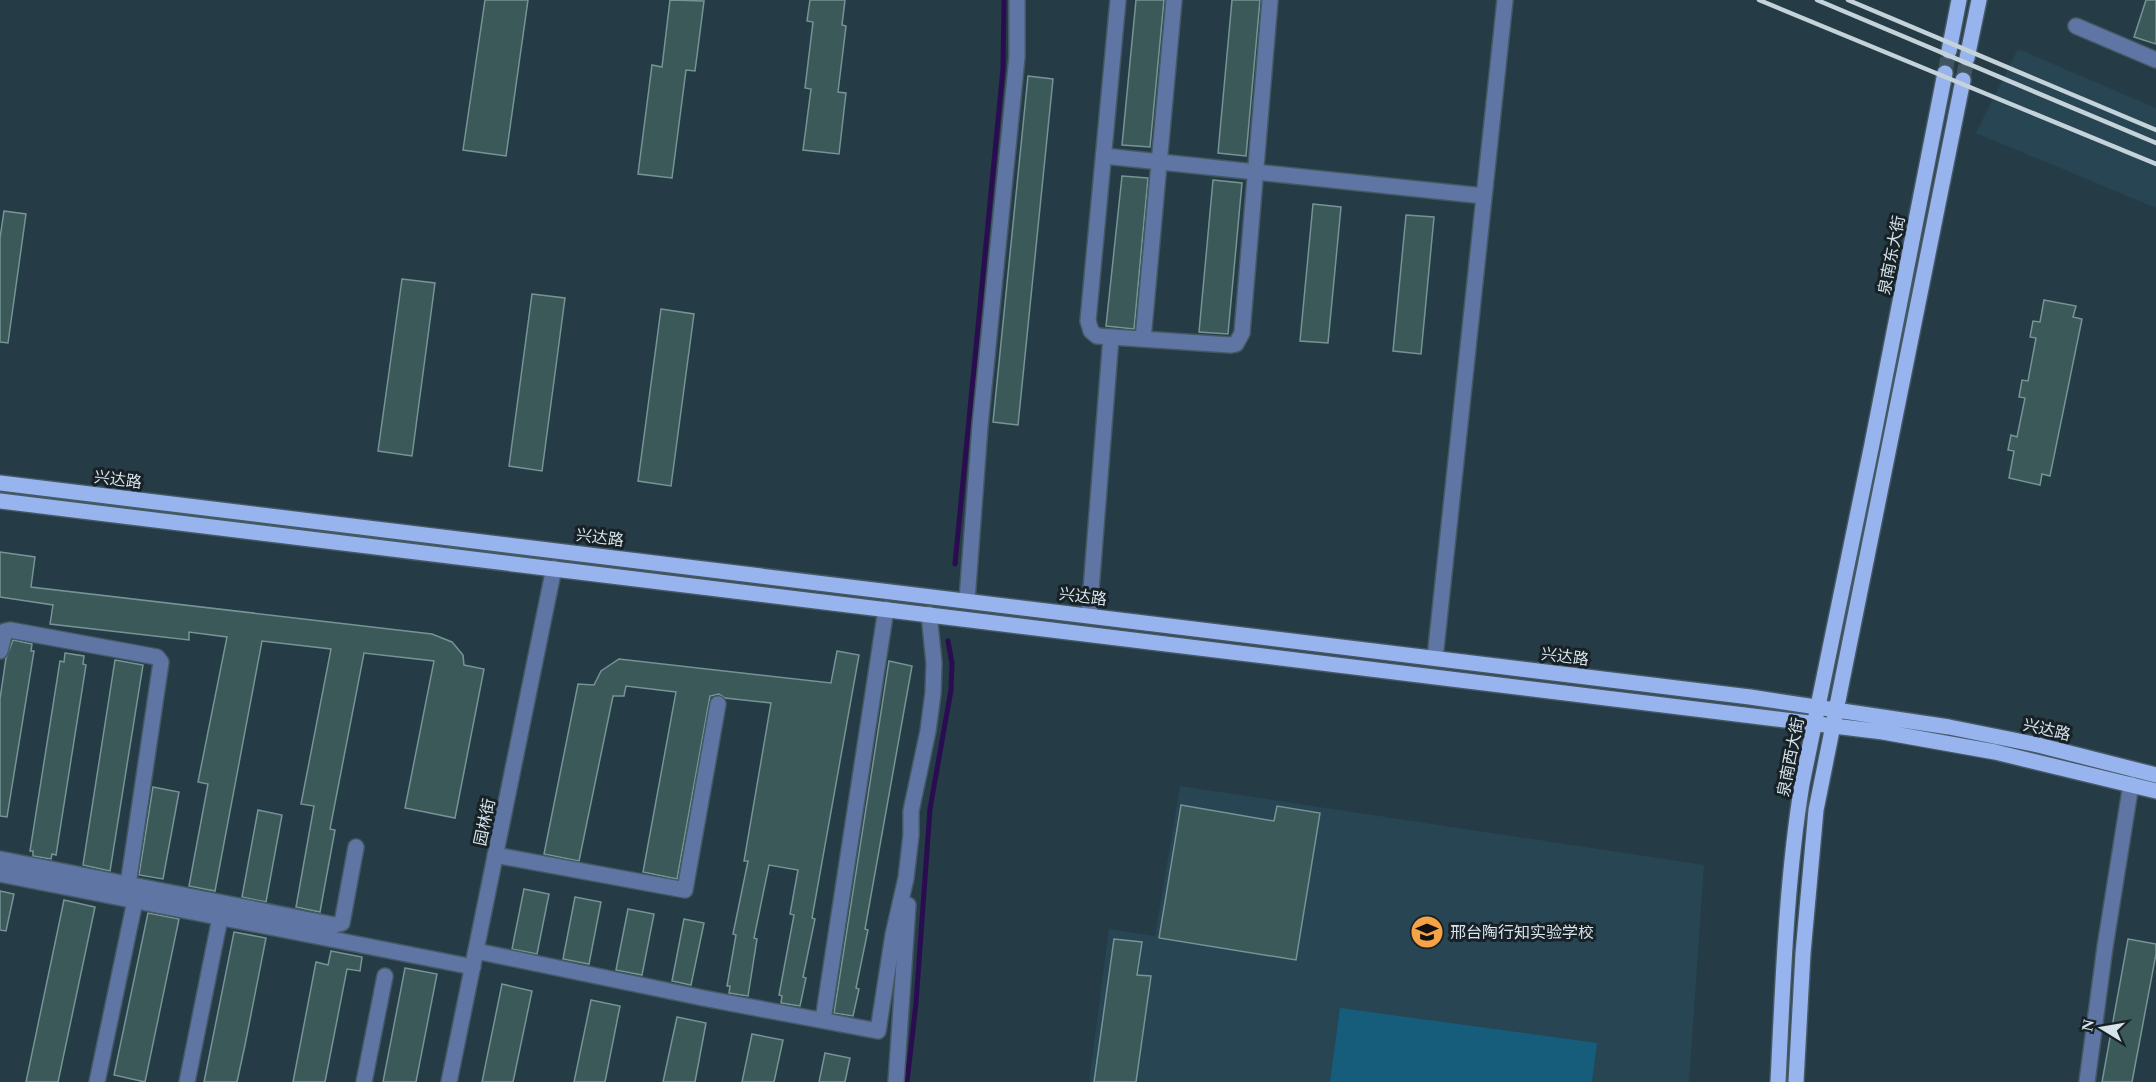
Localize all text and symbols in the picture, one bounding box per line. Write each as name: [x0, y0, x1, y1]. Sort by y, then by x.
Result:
street label: 泉南东大街: [1876, 214, 1907, 296]
street label: 兴达路: [93, 468, 143, 491]
street label: 兴达路: [575, 526, 625, 549]
street label: 兴达路: [1058, 585, 1108, 608]
street label: 兴达路: [1540, 645, 1590, 668]
street label: 泉南西大街: [1775, 716, 1806, 798]
street label: 兴达路: [2022, 716, 2072, 743]
street label: 园林街: [471, 797, 498, 847]
school or university icon: 邢台陶行知实验学校: [1409, 914, 1445, 950]
place label: 邢台陶行知实验学校: [1450, 924, 1594, 941]
north arrow: [2072, 998, 2132, 1058]
text: N: [2078, 1018, 2097, 1033]

